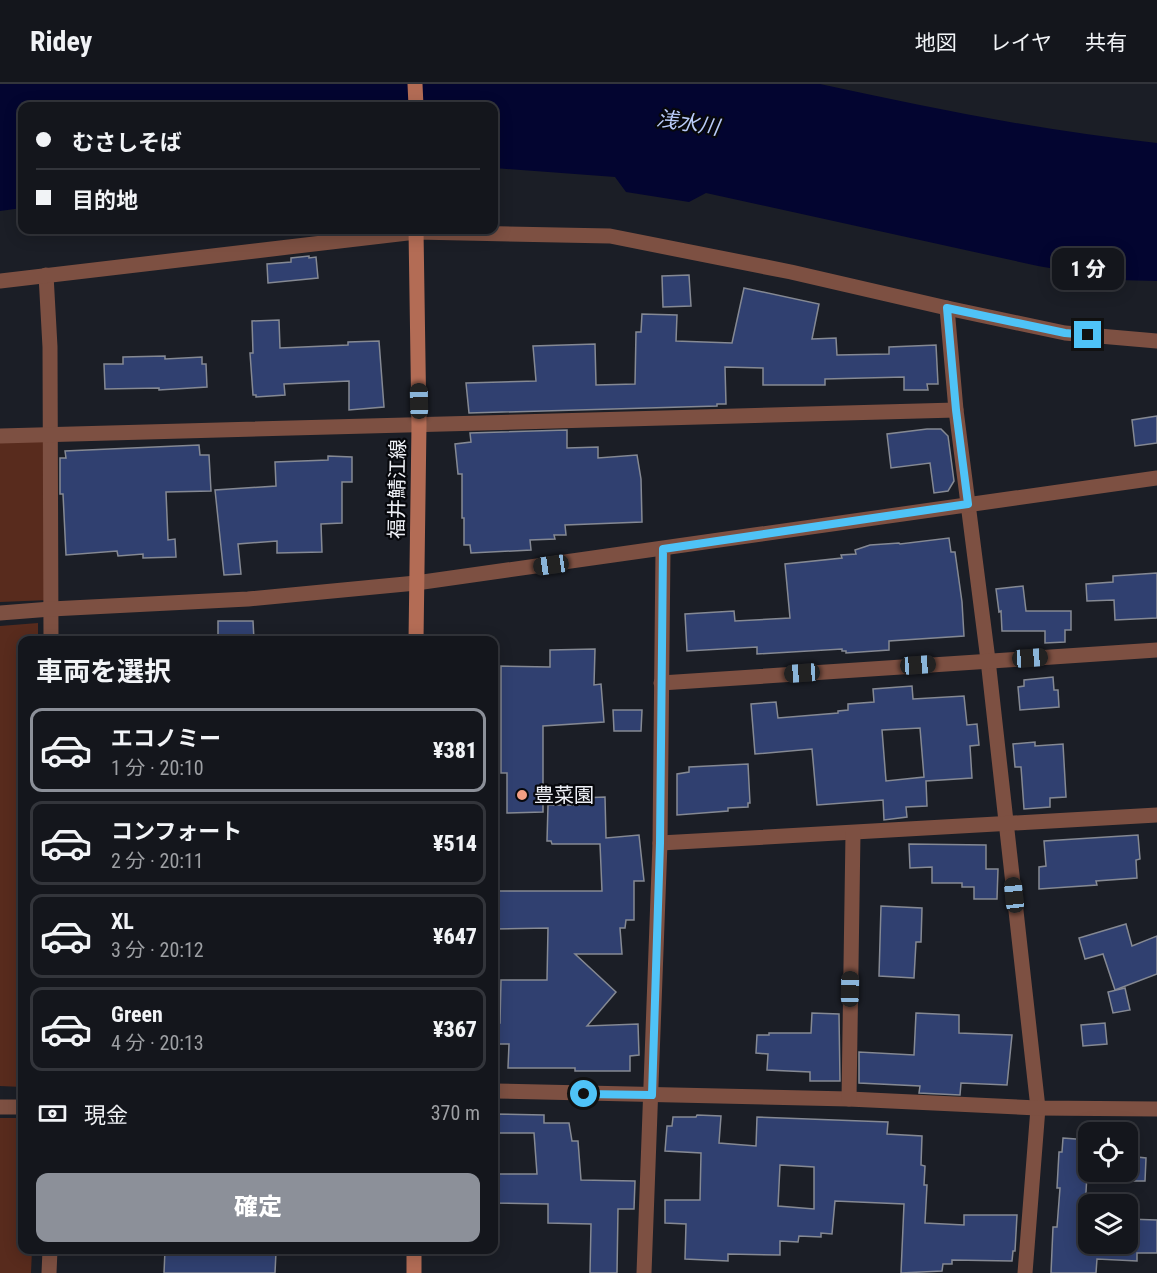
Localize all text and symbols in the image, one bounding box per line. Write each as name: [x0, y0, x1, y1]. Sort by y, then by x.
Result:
text: Ridey: [30, 25, 92, 58]
text: 地図: [915, 31, 957, 55]
text: レイヤ: [990, 31, 1052, 55]
text: 共有: [1085, 31, 1127, 55]
water label: 浅水川: [655, 106, 723, 140]
text: むさしそば: [72, 130, 182, 155]
text: 目的地: [72, 188, 138, 213]
callout: 1 分: [1052, 248, 1124, 290]
text: 1 分: [1071, 257, 1105, 281]
route end: [1074, 321, 1101, 348]
car: [410, 383, 428, 419]
street label: 福井鯖江線: [384, 439, 410, 539]
car: [532, 554, 570, 576]
car: [1011, 648, 1049, 668]
car: [899, 655, 937, 675]
text: 車両を選択: [36, 656, 171, 688]
car: [783, 663, 821, 683]
icon: car: [39, 723, 93, 777]
text: エコノミー: [111, 726, 221, 751]
text: ¥381: [433, 738, 477, 763]
text: 1 分 · 20:10: [111, 756, 204, 780]
place label: 豊菜園: [534, 783, 594, 807]
marker: 豊菜園: [515, 788, 529, 802]
icon: car: [39, 816, 93, 870]
text: コンフォート: [111, 819, 242, 844]
text: ¥514: [433, 831, 477, 856]
text: 2 分 · 20:11: [111, 849, 204, 873]
car: [1003, 876, 1025, 914]
icon: car: [39, 909, 93, 963]
text: XL: [111, 909, 134, 934]
text: ¥647: [433, 924, 477, 949]
text: 3 分 · 20:12: [111, 938, 204, 962]
car: [841, 971, 859, 1007]
icon: car: [39, 1002, 93, 1056]
text: Green: [111, 1002, 163, 1027]
text: ¥367: [433, 1017, 477, 1042]
text: 4 分 · 20:13: [111, 1031, 204, 1055]
route start: [570, 1080, 597, 1107]
icon: cash: [36, 1097, 69, 1130]
text: 370 m: [431, 1101, 480, 1125]
text: 現金: [84, 1103, 128, 1128]
map controls: [1078, 1122, 1138, 1254]
button: locate: [1078, 1122, 1138, 1182]
button: 確定: [36, 1173, 480, 1242]
button: layers: [1078, 1194, 1138, 1254]

